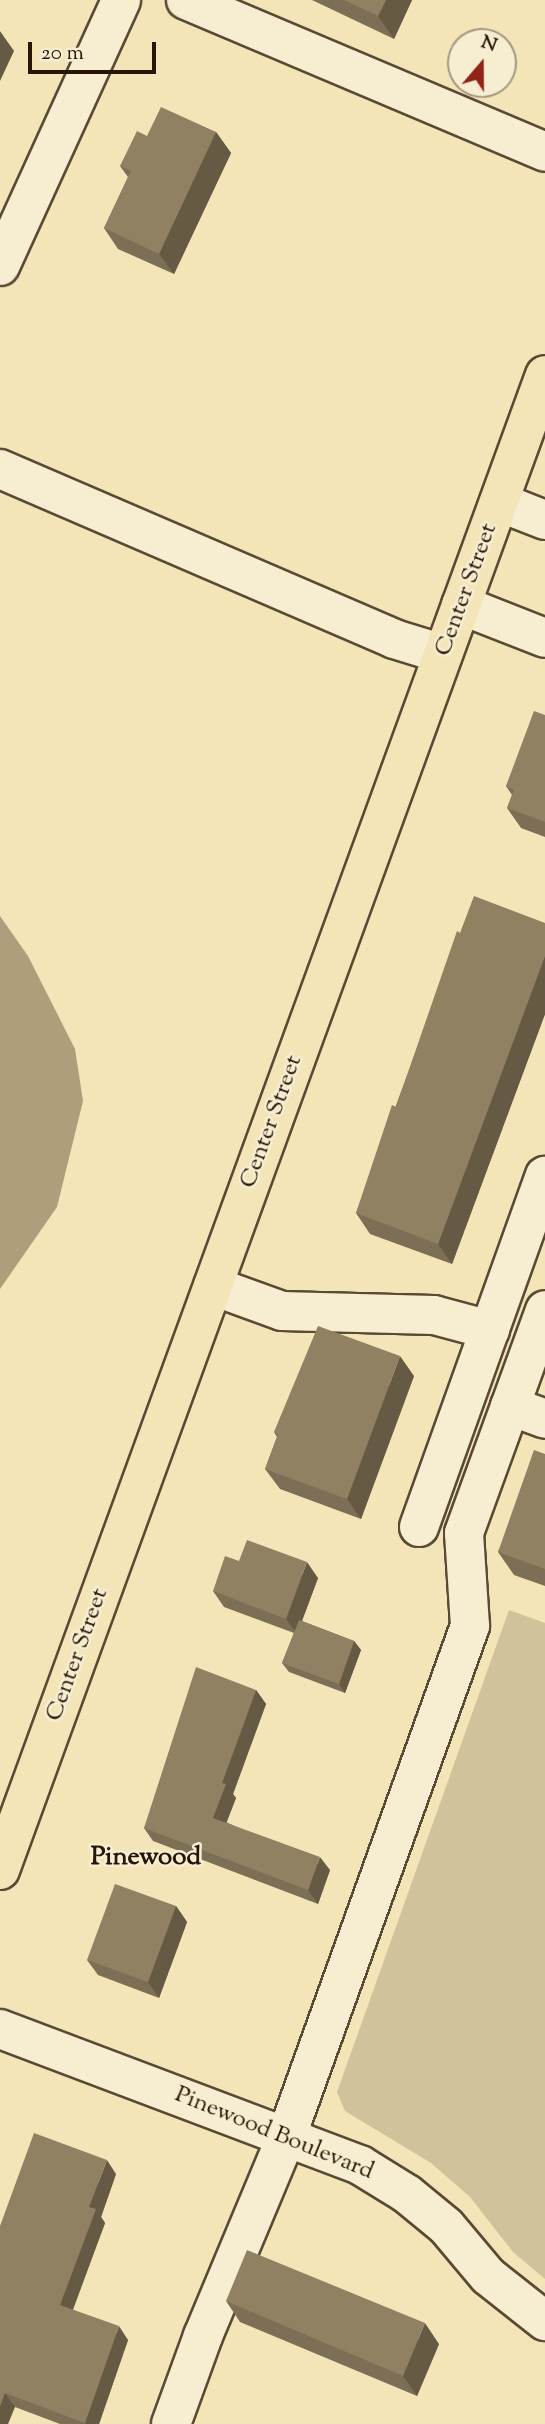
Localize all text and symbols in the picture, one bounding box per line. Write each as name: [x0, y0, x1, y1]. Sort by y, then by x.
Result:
scale bar: [32, 28, 159, 72]
north arrow: [447, 28, 517, 98]
text: N: [477, 29, 500, 60]
text: 20 m: [41, 39, 84, 69]
street label: Center Street: [430, 520, 504, 660]
street label: Center Street: [235, 1052, 309, 1192]
street label: Center Street: [41, 1585, 115, 1725]
district label: Pinewood: [91, 1842, 201, 1874]
street label: Pinewood Boulevard: [170, 2081, 378, 2187]

